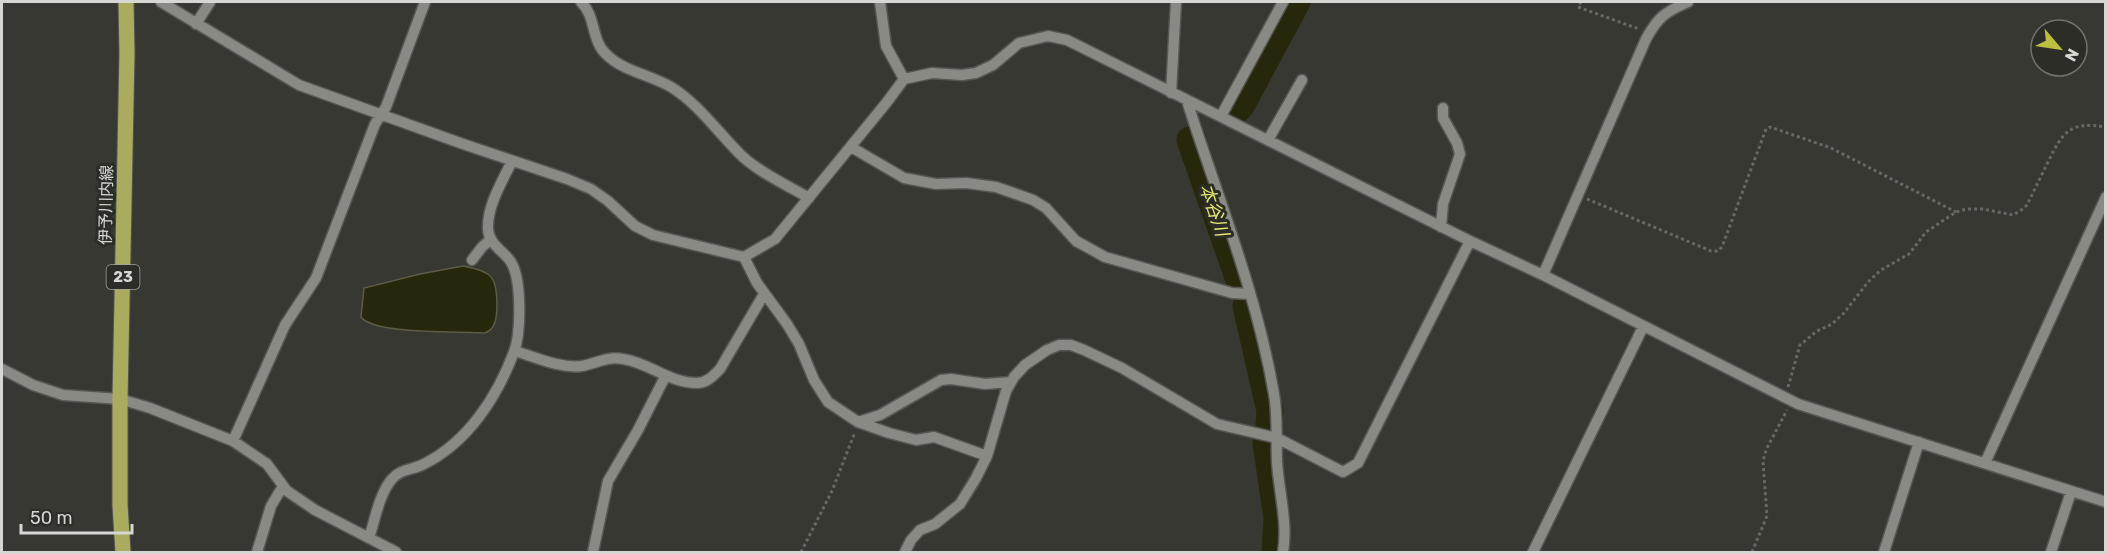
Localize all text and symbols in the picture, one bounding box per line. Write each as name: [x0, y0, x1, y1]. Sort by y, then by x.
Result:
north arrow: [2029, 18, 2089, 78]
text: N: [2061, 45, 2083, 65]
street label: 伊予川内線: [96, 165, 116, 245]
water label: 本谷川: [1195, 181, 1234, 241]
road number: 23: [106, 265, 140, 289]
scale bar: [21, 497, 132, 535]
text: 50 m: [30, 507, 73, 529]

